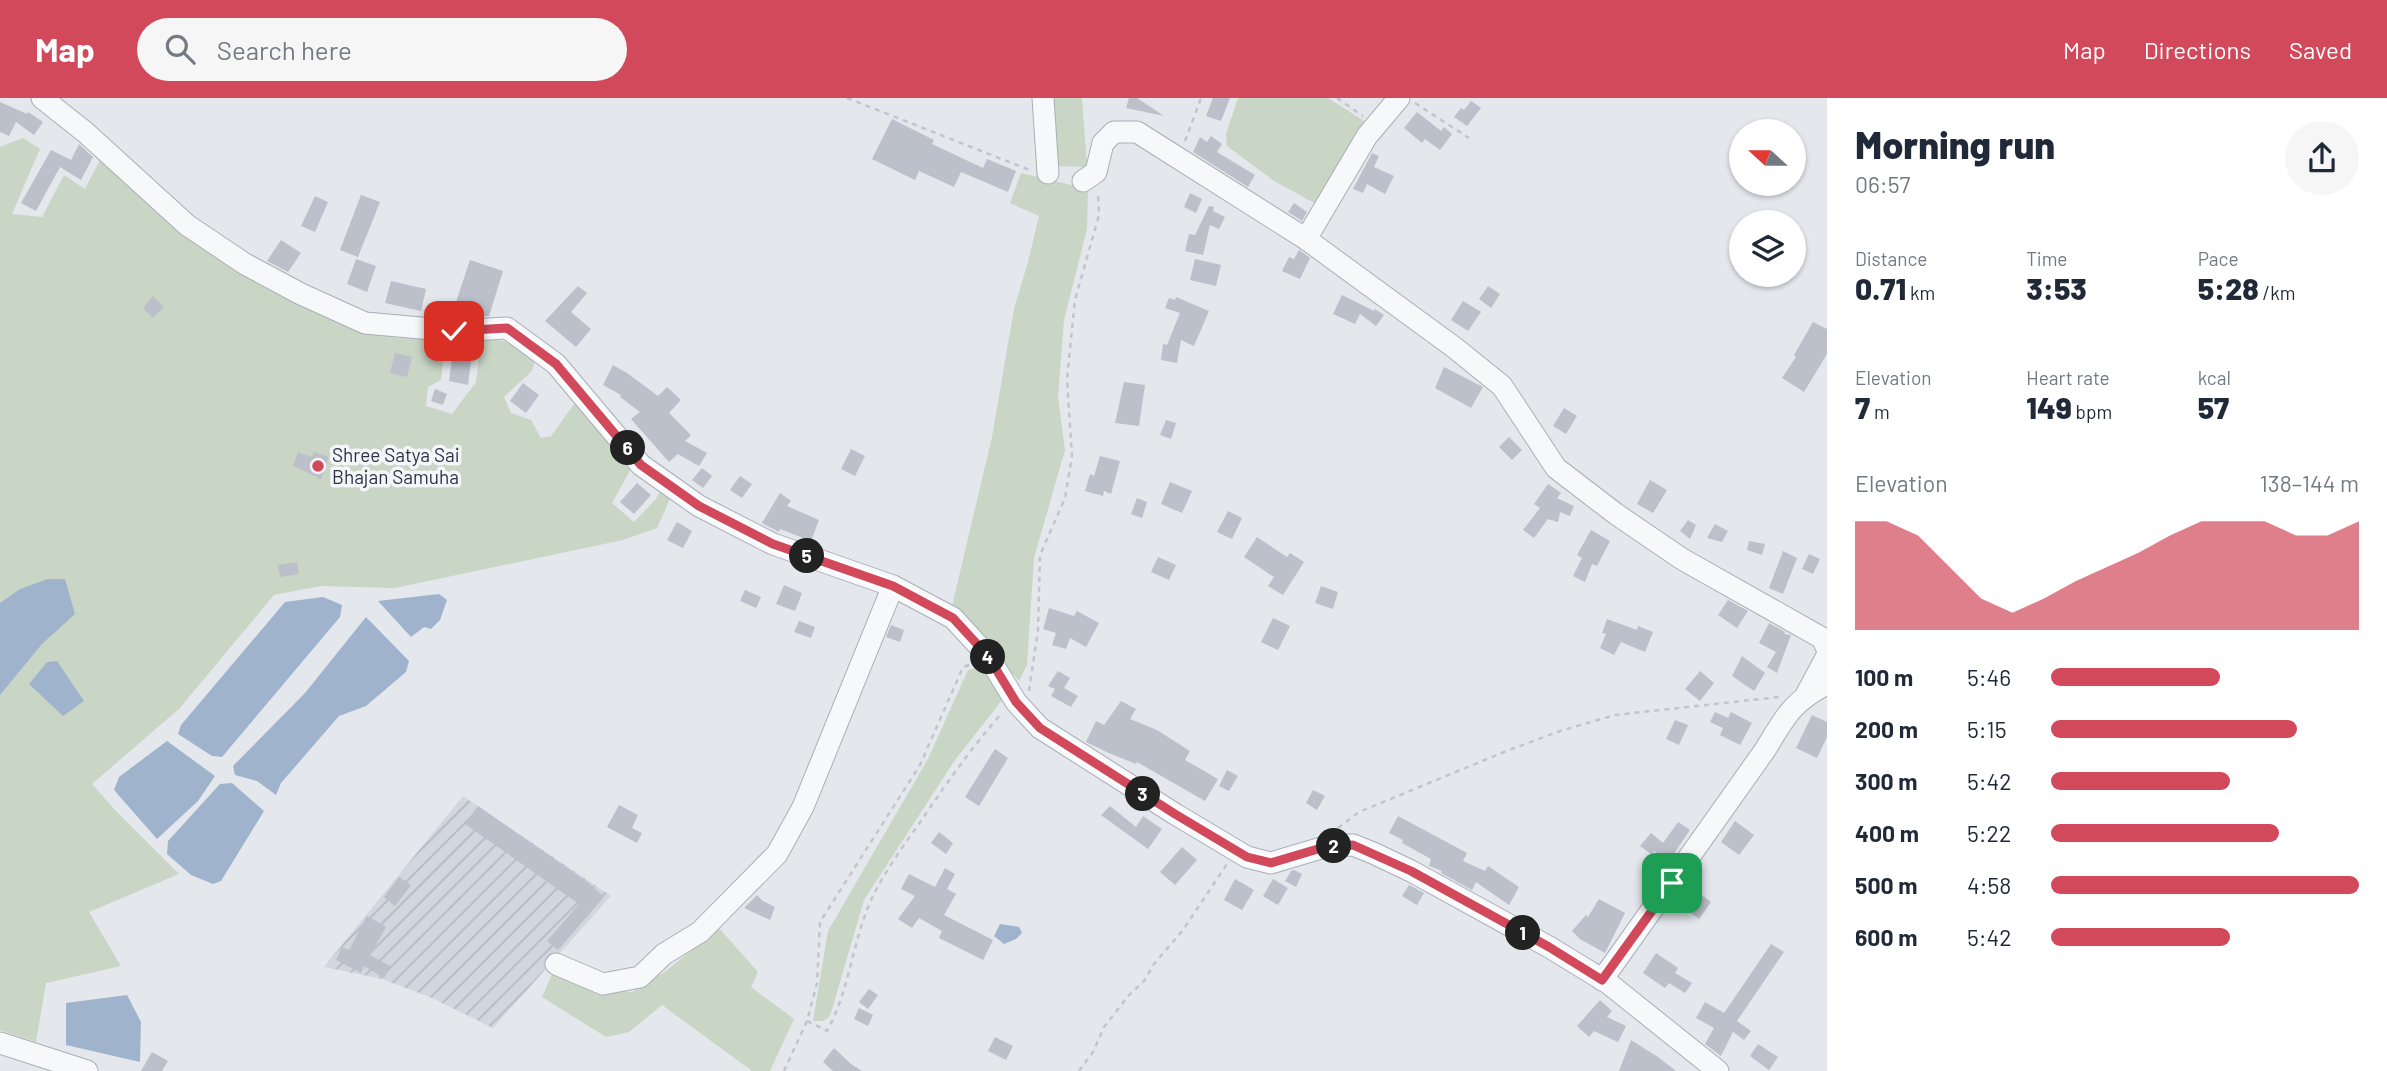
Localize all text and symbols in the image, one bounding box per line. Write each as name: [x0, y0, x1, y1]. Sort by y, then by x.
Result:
search box: [137, 18, 627, 81]
text: Map: [35, 29, 95, 69]
icon: search: [161, 30, 199, 68]
text: Search here: [217, 34, 352, 65]
text: Map: [2063, 35, 2106, 64]
text: Directions: [2144, 35, 2251, 64]
text: Saved: [2289, 35, 2352, 64]
north arrow: [1729, 119, 1806, 196]
map controls: [1729, 119, 1806, 287]
text: Morning run: [1855, 121, 2055, 167]
button: share: [2285, 121, 2359, 195]
text: 06:57: [1855, 170, 1910, 198]
button: layers: [1729, 210, 1806, 287]
text: Distance: [1855, 247, 1927, 270]
text: Time: [2026, 247, 2067, 270]
text: Pace: [2198, 247, 2239, 270]
text: 0.71: [1855, 270, 1906, 306]
text: 3:53: [2026, 270, 2087, 306]
text: 5:28: [2198, 270, 2259, 306]
text: km: [1906, 281, 1935, 304]
text: /km: [2259, 281, 2295, 304]
pin: [424, 301, 484, 361]
icon: check: [435, 312, 473, 350]
text: Elevation: [1855, 366, 1932, 389]
text: Heart rate: [2026, 366, 2110, 389]
text: kcal: [2198, 366, 2231, 389]
text: 7: [1855, 389, 1870, 425]
text: 149: [2026, 389, 2072, 425]
text: 57: [2198, 389, 2229, 425]
text: m: [1870, 400, 1890, 423]
text: bpm: [2072, 400, 2112, 423]
pin: 6: [610, 430, 646, 466]
text: 6: [622, 436, 633, 459]
place label: Shree Satya Sai Bhajan Samuha: [332, 443, 460, 488]
marker: Shree Satya Sai Bhajan Samuha: [310, 458, 326, 474]
text: Elevation: [1855, 469, 1948, 497]
text: 138–144 m: [2260, 469, 2359, 497]
pin: 5: [790, 538, 824, 574]
text: 5: [801, 544, 812, 567]
pin: 4: [970, 640, 1006, 674]
text: 4: [982, 645, 993, 668]
text: 100 m: [1855, 663, 1913, 691]
text: 5:46: [1967, 663, 2011, 691]
text: 200 m: [1855, 715, 1918, 743]
text: 5:15: [1967, 715, 2007, 743]
text: 300 m: [1855, 767, 1917, 795]
text: 5:42: [1967, 767, 2012, 795]
pin: 3: [1126, 776, 1160, 812]
text: 3: [1137, 782, 1148, 805]
text: 400 m: [1855, 819, 1919, 847]
text: 5:22: [1967, 819, 2011, 847]
pin: 2: [1316, 828, 1352, 864]
text: 2: [1328, 834, 1339, 857]
pin: [1642, 853, 1702, 913]
icon: arrive: [1653, 864, 1691, 902]
text: 500 m: [1855, 871, 1917, 899]
text: 4:58: [1967, 871, 2011, 899]
pin: 1: [1506, 916, 1540, 950]
text: 1: [1519, 921, 1526, 944]
text: 600 m: [1855, 923, 1917, 951]
text: 5:42: [1967, 923, 2012, 951]

